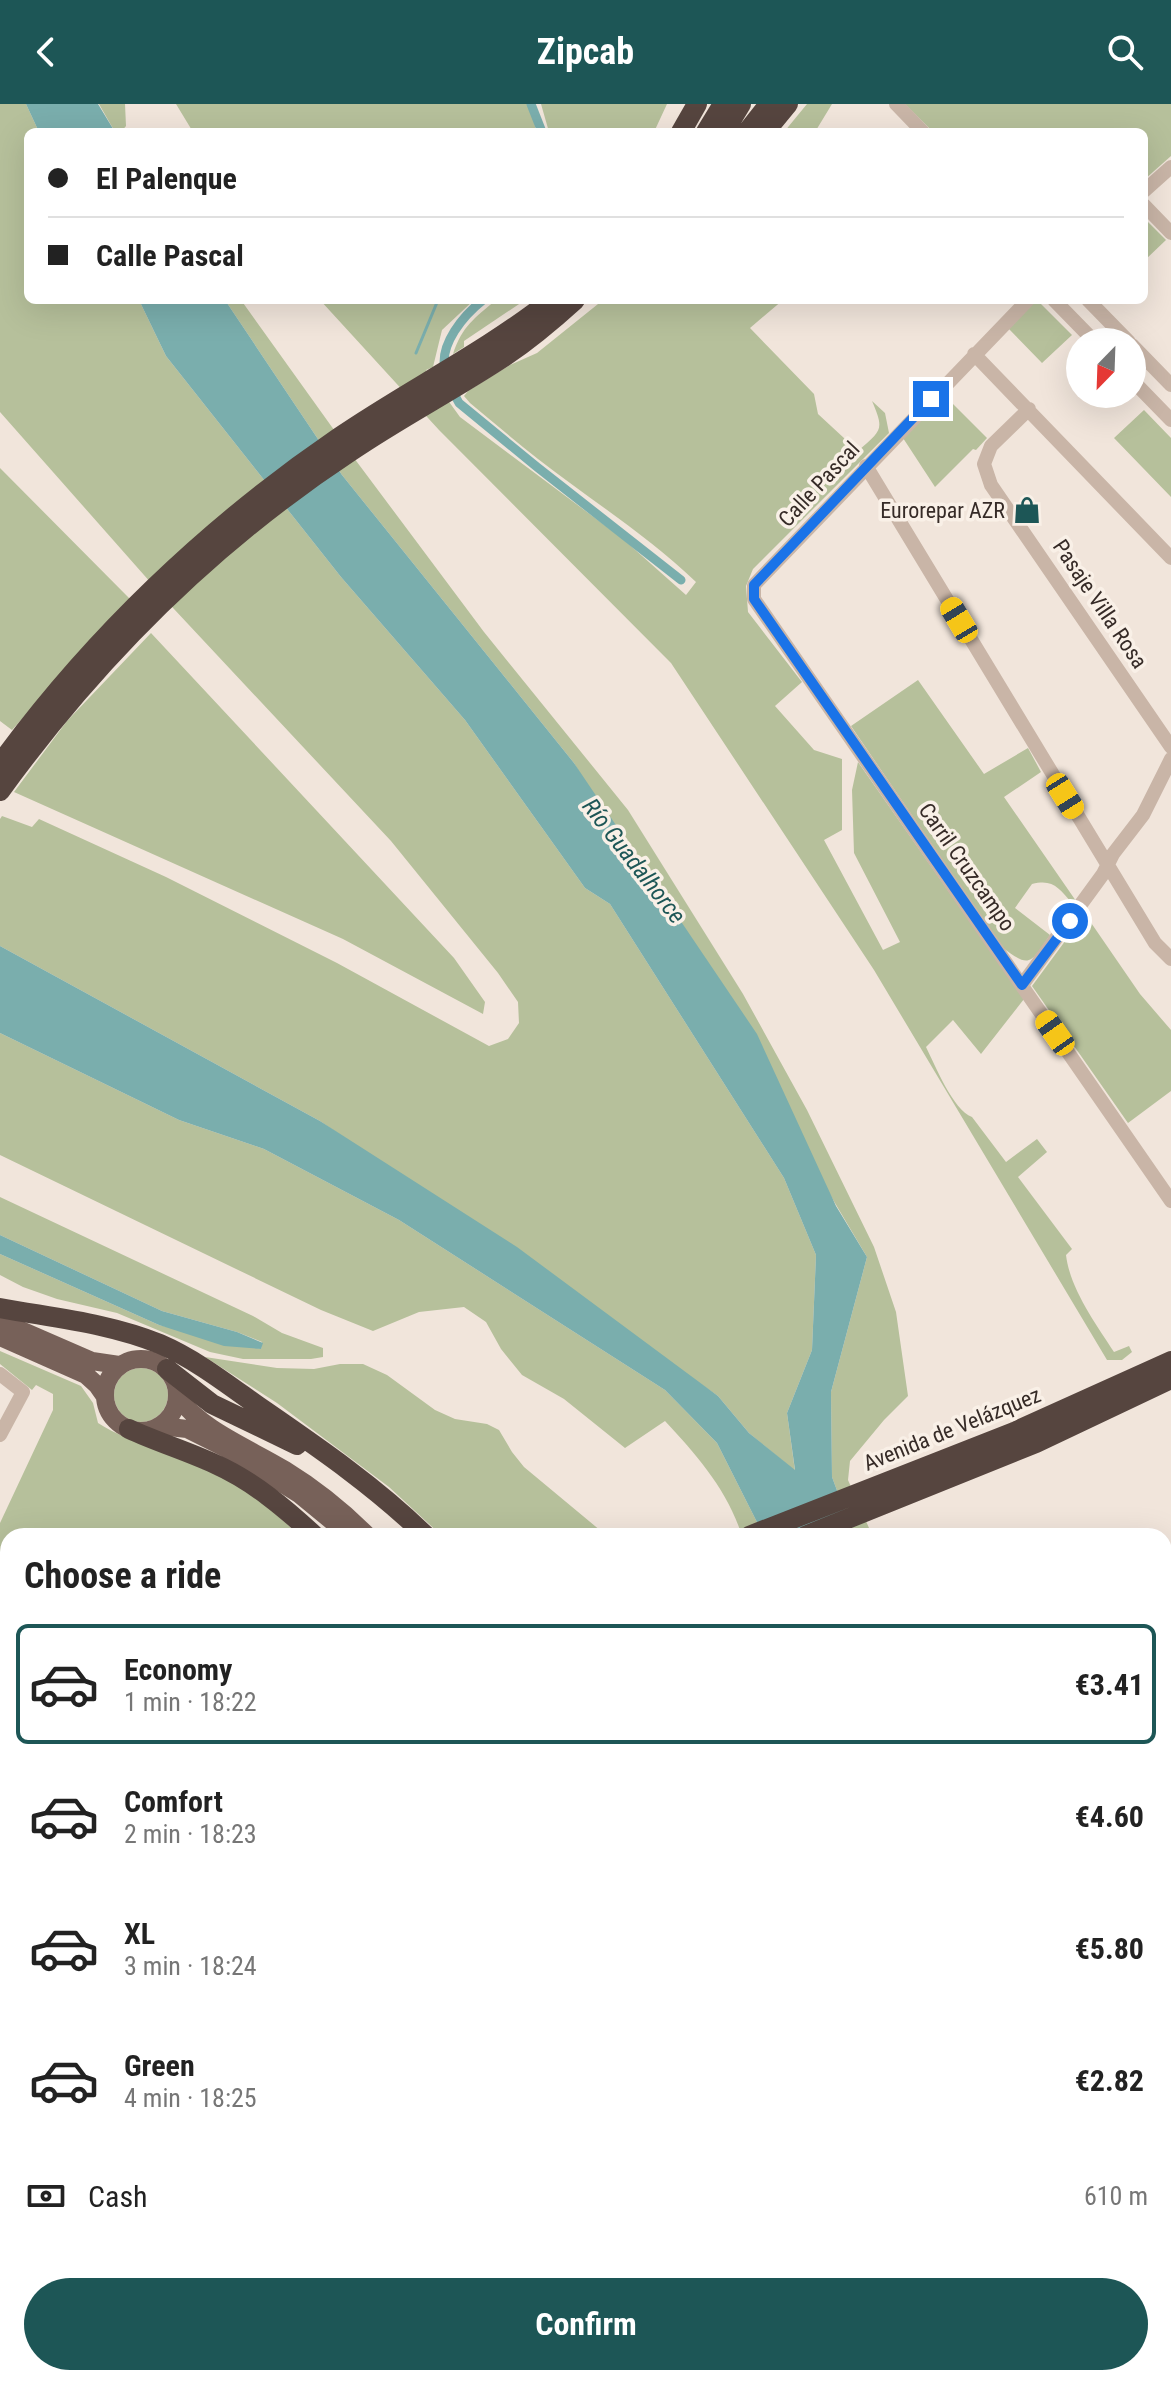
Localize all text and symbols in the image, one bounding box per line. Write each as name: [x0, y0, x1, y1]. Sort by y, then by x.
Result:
icon: back: [24, 30, 68, 74]
icon: search: [1103, 30, 1147, 74]
text: Zipcab: [537, 31, 634, 73]
text: El Palenque: [96, 161, 237, 196]
text: Calle Pascal: [96, 238, 244, 273]
north arrow: [1066, 328, 1146, 408]
map controls: [1066, 328, 1146, 408]
route end: [913, 381, 949, 417]
street label: Calle Pascal: [773, 436, 865, 532]
shop icon: Eurorepar AZR: [1012, 495, 1042, 525]
place label: Eurorepar AZR: [880, 498, 1005, 523]
street label: Pasaje Villa Rosa: [1048, 535, 1152, 673]
car: [936, 593, 982, 647]
car: [1042, 769, 1088, 823]
water label: Río Guadalhorce: [577, 793, 691, 929]
street label: Carril Cruzcampo: [914, 798, 1020, 936]
route start: [1052, 903, 1088, 939]
car: [1031, 1006, 1079, 1060]
street label: Avenida de Velázquez: [860, 1382, 1044, 1476]
text: Choose a ride: [24, 1555, 221, 1597]
icon: car: [28, 1648, 100, 1720]
text: Economy: [124, 1652, 232, 1687]
text: €3.41: [1075, 1667, 1144, 1702]
text: 1 min · 18:22: [124, 1687, 257, 1717]
icon: car: [28, 1780, 100, 1852]
text: Comfort: [124, 1784, 223, 1819]
text: €4.60: [1075, 1799, 1144, 1834]
text: 2 min · 18:23: [124, 1819, 257, 1849]
icon: car: [28, 1912, 100, 1984]
text: XL: [124, 1916, 155, 1951]
text: €5.80: [1075, 1931, 1144, 1966]
text: 3 min · 18:24: [124, 1951, 257, 1981]
icon: car: [28, 2044, 100, 2116]
text: Green: [124, 2048, 195, 2083]
text: €2.82: [1075, 2063, 1144, 2098]
text: 4 min · 18:25: [124, 2083, 257, 2113]
icon: cash: [24, 2174, 68, 2218]
text: Cash: [88, 2179, 148, 2214]
text: 610 m: [1084, 2181, 1148, 2211]
button: Confirm: [24, 2278, 1148, 2370]

